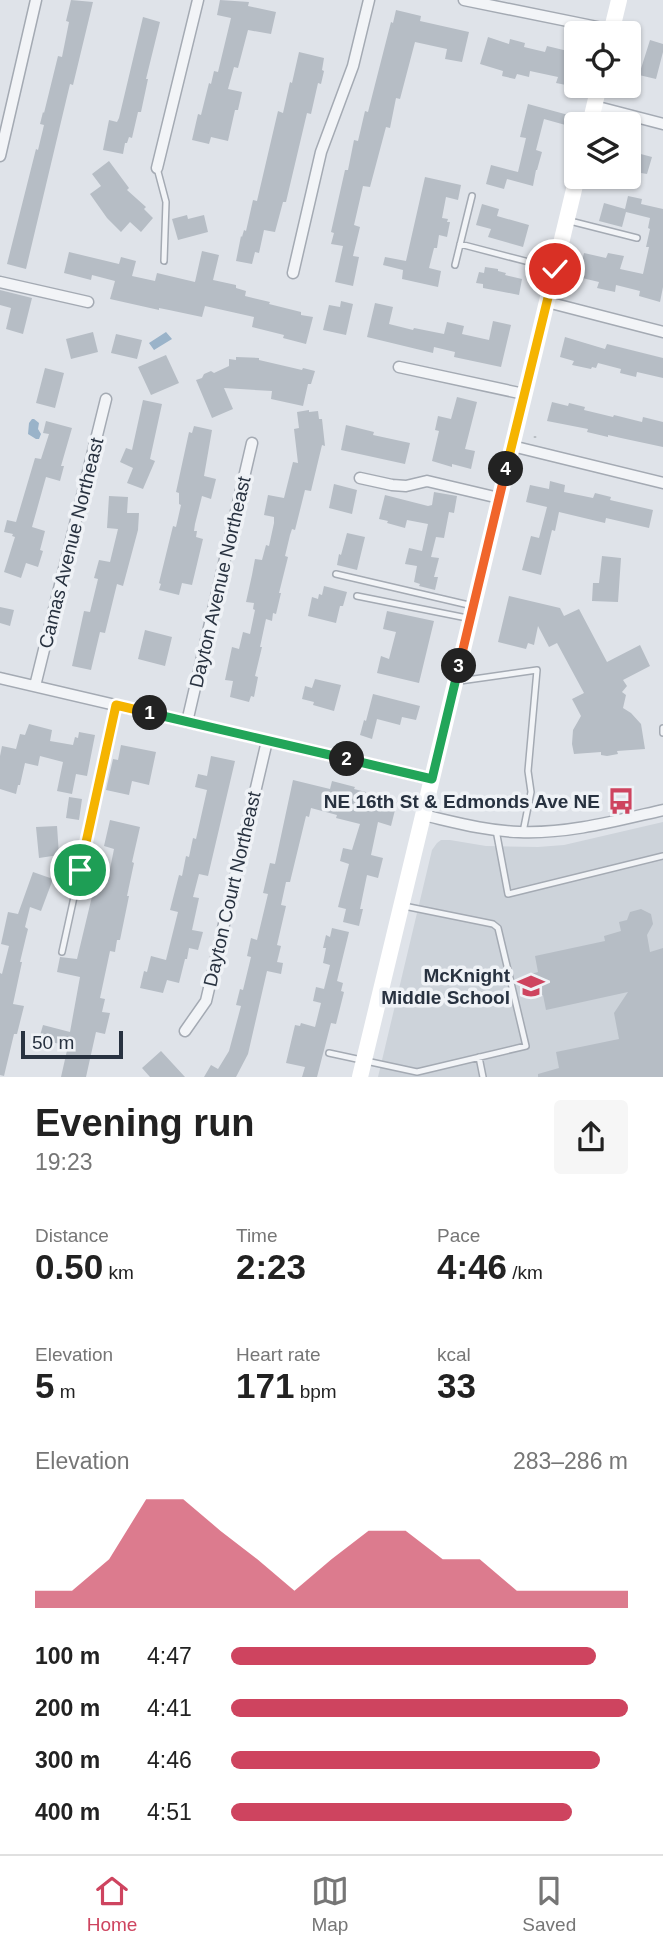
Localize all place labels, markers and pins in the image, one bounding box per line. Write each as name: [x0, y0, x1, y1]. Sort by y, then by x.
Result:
pin: [525, 239, 585, 299]
pin: 4: [489, 452, 524, 486]
pin: 3: [442, 648, 476, 684]
pin: 1: [132, 696, 168, 730]
pin: 2: [330, 742, 364, 776]
bus stop icon: NE 16th St & Edmonds Ave NE: [606, 786, 636, 816]
place label: NE 16th St & Edmonds Ave NE: [324, 791, 600, 812]
pin: [50, 840, 110, 900]
place label: McKnight Middle School: [381, 965, 511, 1008]
school or university icon: McKnight Middle School: [516, 971, 546, 1001]

